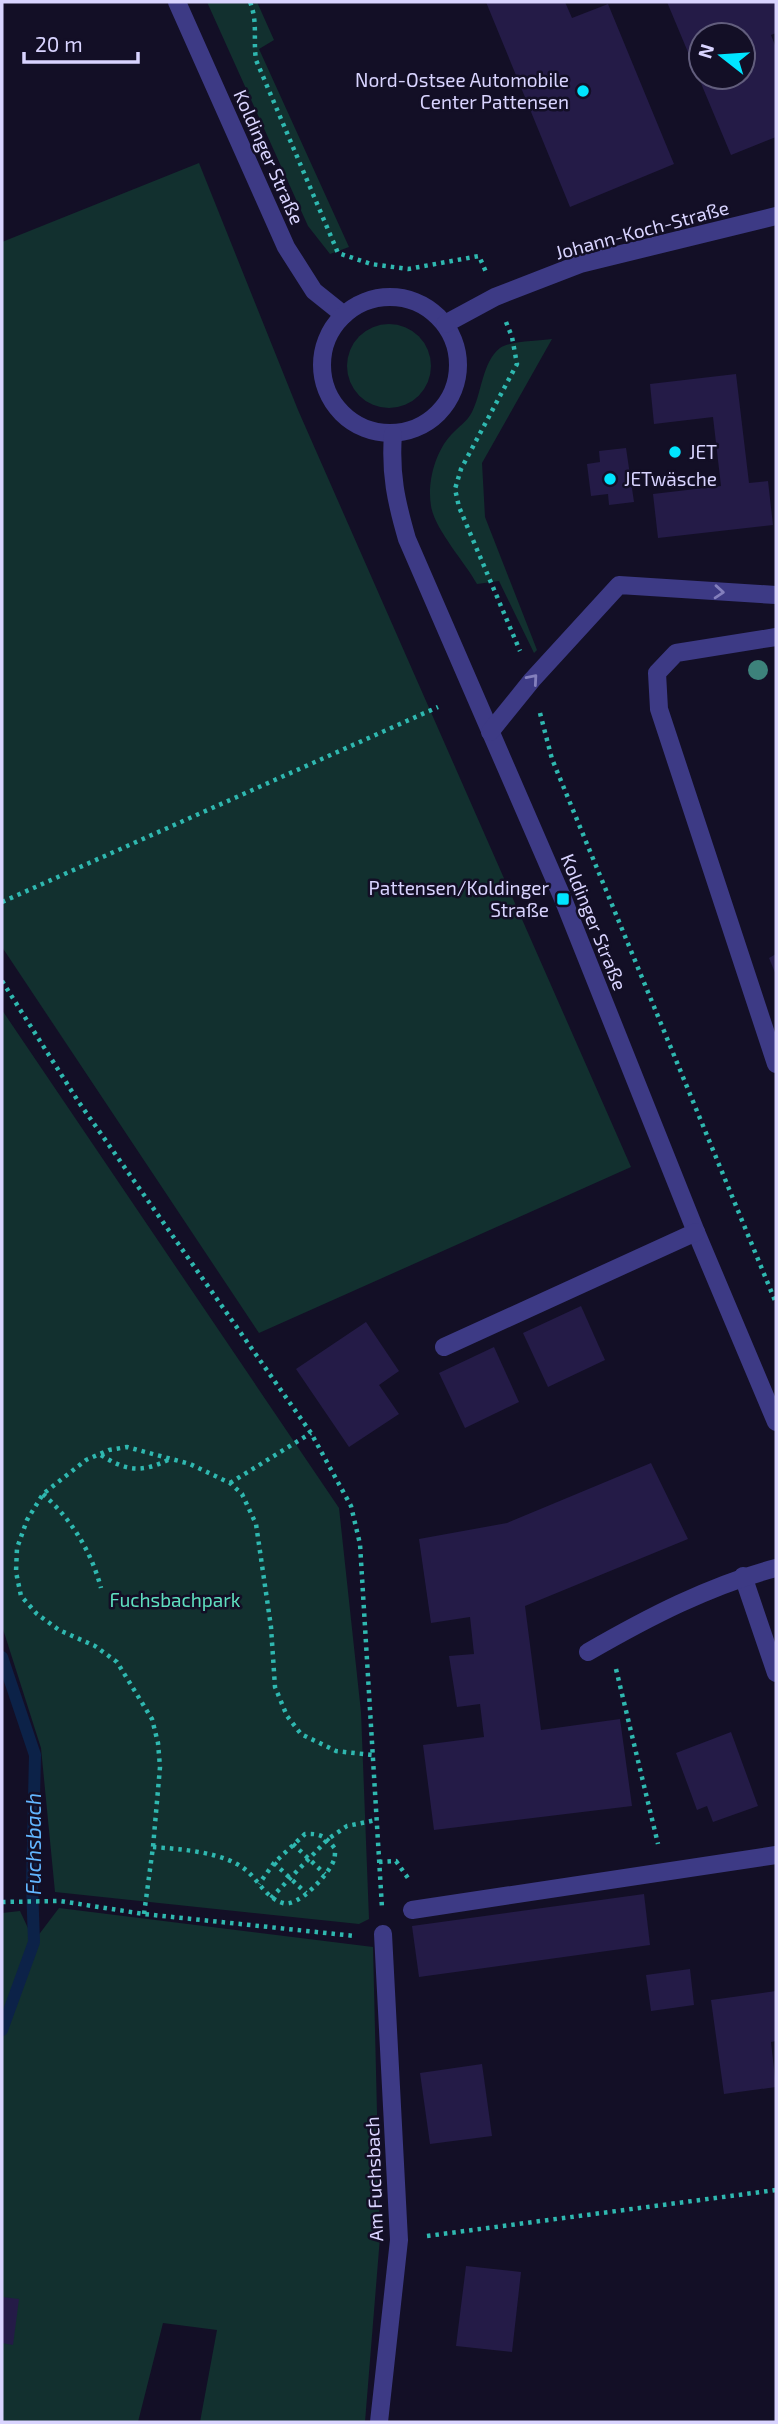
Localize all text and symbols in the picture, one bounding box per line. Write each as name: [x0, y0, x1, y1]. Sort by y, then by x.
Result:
scale bar: [24, 21, 138, 65]
north arrow: [687, 21, 757, 91]
text: 20 m: [35, 31, 83, 56]
text: N: [692, 41, 718, 61]
place label: Nord-Ostsee Automobile Center Pattensen: [355, 68, 569, 113]
marker: Nord-Ostsee Automobile Center Pattensen: [575, 83, 591, 99]
street label: Koldinger Straße: [229, 86, 309, 228]
street label: Johann-Koch-Straße: [553, 195, 731, 264]
place label: JET: [689, 440, 717, 463]
marker: JET: [667, 444, 683, 460]
place label: JETwäsche: [624, 467, 717, 490]
marker: JETwäsche: [602, 471, 618, 487]
one-way arrow: [714, 584, 725, 599]
one-way arrow: [525, 674, 537, 687]
street label: Koldinger Straße: [557, 850, 632, 993]
place label: Pattensen/Koldinger Straße: [369, 876, 549, 921]
marker: Pattensen/Koldinger Straße: [555, 891, 571, 907]
park label: Fuchsbachpark: [109, 1588, 241, 1611]
water label: Fuchsbach: [20, 1793, 45, 1895]
street label: Am Fuchsbach: [360, 2116, 387, 2242]

